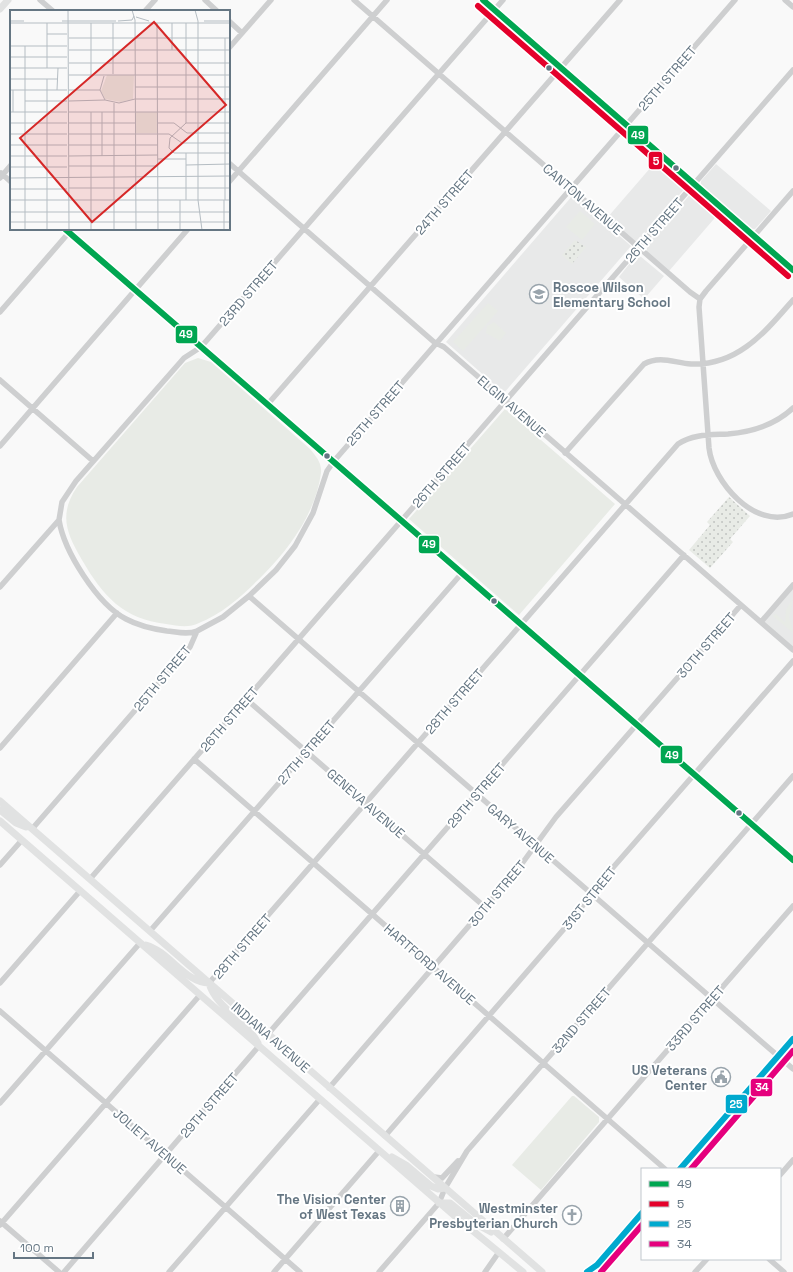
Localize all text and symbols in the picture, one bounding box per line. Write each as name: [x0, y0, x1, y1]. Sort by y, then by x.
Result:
inset map: [10, 10, 230, 230]
street label: 25TH STREET: [634, 42, 701, 114]
unlabelled marker: [544, 63, 554, 73]
line badge: 49: [627, 125, 649, 145]
text: 49: [631, 128, 645, 142]
line badge: 5: [648, 151, 663, 170]
text: 5: [653, 154, 660, 168]
street label: CANTON AVENUE: [539, 160, 626, 239]
unlabelled marker: [671, 163, 681, 173]
street label: 24TH STREET: [411, 166, 478, 238]
street label: 26TH STREET: [621, 194, 688, 266]
street label: 23RD STREET: [215, 257, 282, 330]
place label: Roscoe Wilson Elementary School: [553, 279, 670, 311]
school or university icon: Roscoe Wilson Elementary School: [528, 283, 550, 305]
line badge: 49: [175, 325, 198, 344]
text: 49: [179, 327, 193, 341]
street label: ELGIN AVENUE: [474, 372, 549, 441]
street label: 25TH STREET: [342, 377, 409, 449]
street label: 26TH STREET: [408, 439, 475, 511]
unlabelled marker: [322, 451, 332, 461]
line badge: 49: [418, 535, 440, 554]
text: 49: [422, 537, 436, 551]
unlabelled marker: [489, 596, 499, 606]
street label: 30TH STREET: [673, 609, 740, 682]
street label: 25TH STREET: [130, 642, 195, 715]
street label: 28TH STREET: [421, 665, 488, 738]
street label: 26TH STREET: [196, 683, 263, 755]
street label: 27TH STREET: [274, 716, 339, 788]
line badge: 49: [660, 745, 683, 764]
text: 49: [665, 748, 679, 762]
street label: 29TH STREET: [443, 759, 510, 831]
street label: GENEVA AVENUE: [323, 765, 408, 842]
street label: GARY AVENUE: [484, 800, 558, 867]
unlabelled marker: [734, 808, 744, 818]
street label: 30TH STREET: [465, 856, 530, 930]
street label: 31ST STREET: [559, 863, 620, 934]
street label: 28TH STREET: [209, 910, 276, 983]
street label: HARTFORD AVENUE: [380, 920, 479, 1009]
street label: 33RD STREET: [662, 982, 729, 1055]
street label: 32ND STREET: [548, 984, 615, 1057]
street label: INDIANA AVENUE: [228, 998, 314, 1076]
place label: US Veterans Center: [632, 1062, 707, 1094]
public building icon: US Veterans Center: [710, 1066, 732, 1088]
street label: 29TH STREET: [176, 1069, 243, 1141]
line badge: 34: [750, 1078, 773, 1097]
text: 34: [755, 1080, 769, 1094]
line badge: 25: [725, 1094, 748, 1114]
text: 25: [729, 1097, 743, 1111]
street label: JOLIET AVENUE: [109, 1105, 190, 1178]
legend: [641, 1168, 781, 1260]
text: 49: [677, 1176, 692, 1192]
place label: The Vision Center of West Texas: [277, 1191, 386, 1223]
building icon: The Vision Center of West Texas: [389, 1195, 411, 1217]
text: 5: [677, 1196, 684, 1212]
place label: Westminster Presbyterian Church: [429, 1200, 558, 1232]
church icon: Westminster Presbyterian Church: [561, 1204, 583, 1226]
text: 25: [677, 1216, 691, 1232]
scale bar: [14, 1234, 93, 1260]
text: 34: [677, 1236, 692, 1252]
text: 100 m: [20, 1240, 54, 1256]

